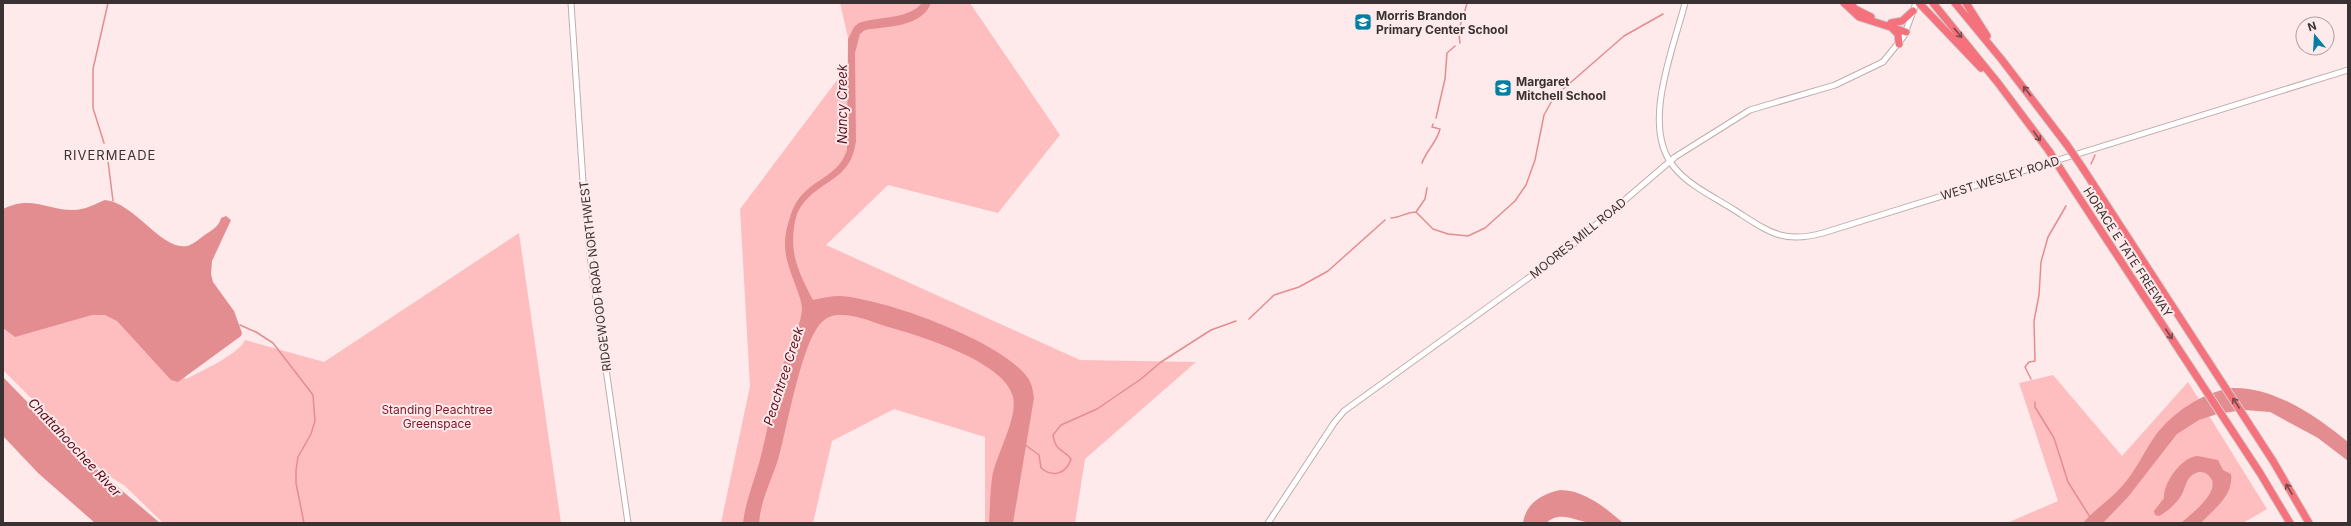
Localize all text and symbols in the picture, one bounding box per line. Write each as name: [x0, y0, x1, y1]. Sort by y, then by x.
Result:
place label: Morris Brandon Primary Center School: [1376, 8, 1508, 37]
school or university icon: Morris Brandon Primary Center School: [1353, 12, 1373, 32]
north arrow: [2295, 16, 2335, 56]
text: N: [2306, 19, 2318, 34]
one-way arrow: [1953, 28, 1962, 39]
water label: Nancy Creek: [834, 63, 850, 144]
place label: Margaret Mitchell School: [1516, 74, 1606, 103]
school or university icon: Margaret Mitchell School: [1493, 78, 1513, 98]
one-way arrow: [2023, 86, 2031, 97]
one-way arrow: [2033, 130, 2042, 141]
district label: RIVERMEADE: [64, 147, 156, 163]
street label: WEST WESLEY ROAD: [1939, 153, 2061, 203]
street label: RIDGEWOOD ROAD NORTHWEST: [576, 180, 614, 372]
street label: HORACE E TATE FREEWAY: [2080, 184, 2176, 320]
street label: MOORES MILL ROAD: [1527, 195, 1629, 281]
water label: Peachtree Creek: [760, 324, 807, 427]
one-way arrow: [2165, 329, 2173, 340]
water label: Chattahoochee River: [25, 394, 126, 501]
one-way arrow: [2231, 397, 2239, 409]
park label: Standing Peachtree Greenspace: [381, 402, 493, 431]
one-way arrow: [2285, 483, 2293, 495]

